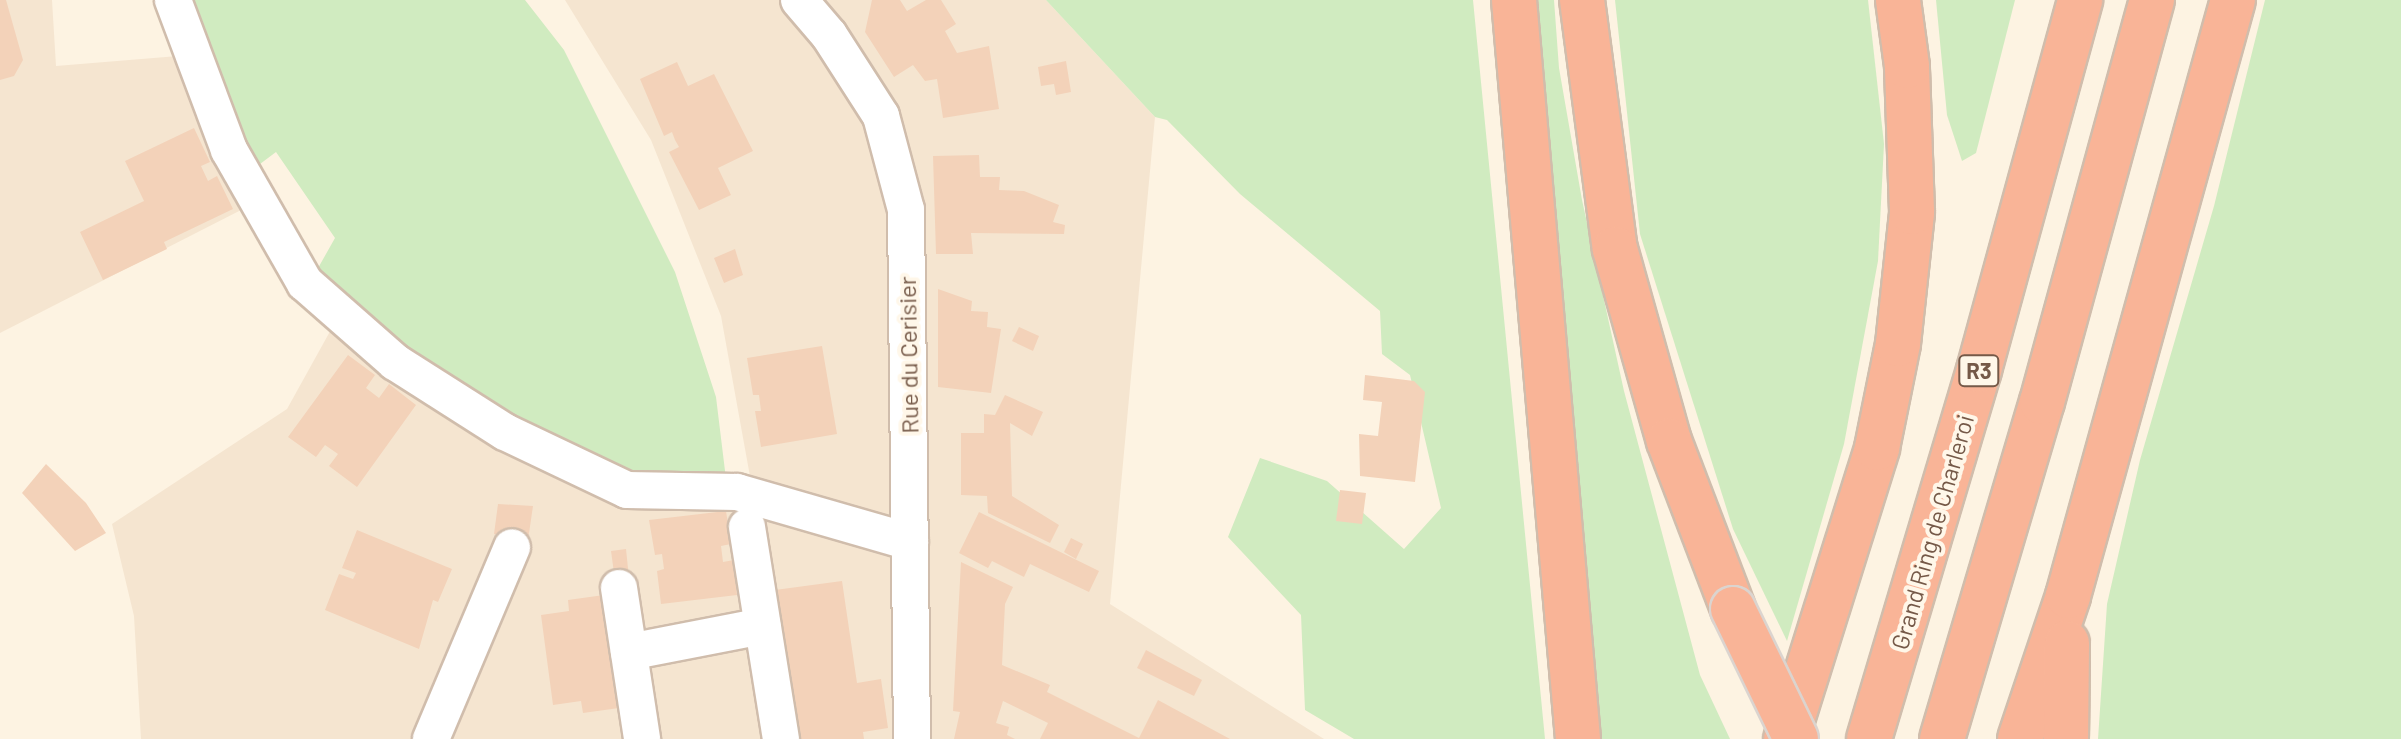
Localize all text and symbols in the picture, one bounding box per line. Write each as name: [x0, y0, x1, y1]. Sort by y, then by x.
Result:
street label: Rue du Cerisier: [892, 276, 924, 434]
road number: R3: [1957, 353, 2001, 389]
street label: Grand Ring de Charleroi: [1885, 411, 1979, 653]

